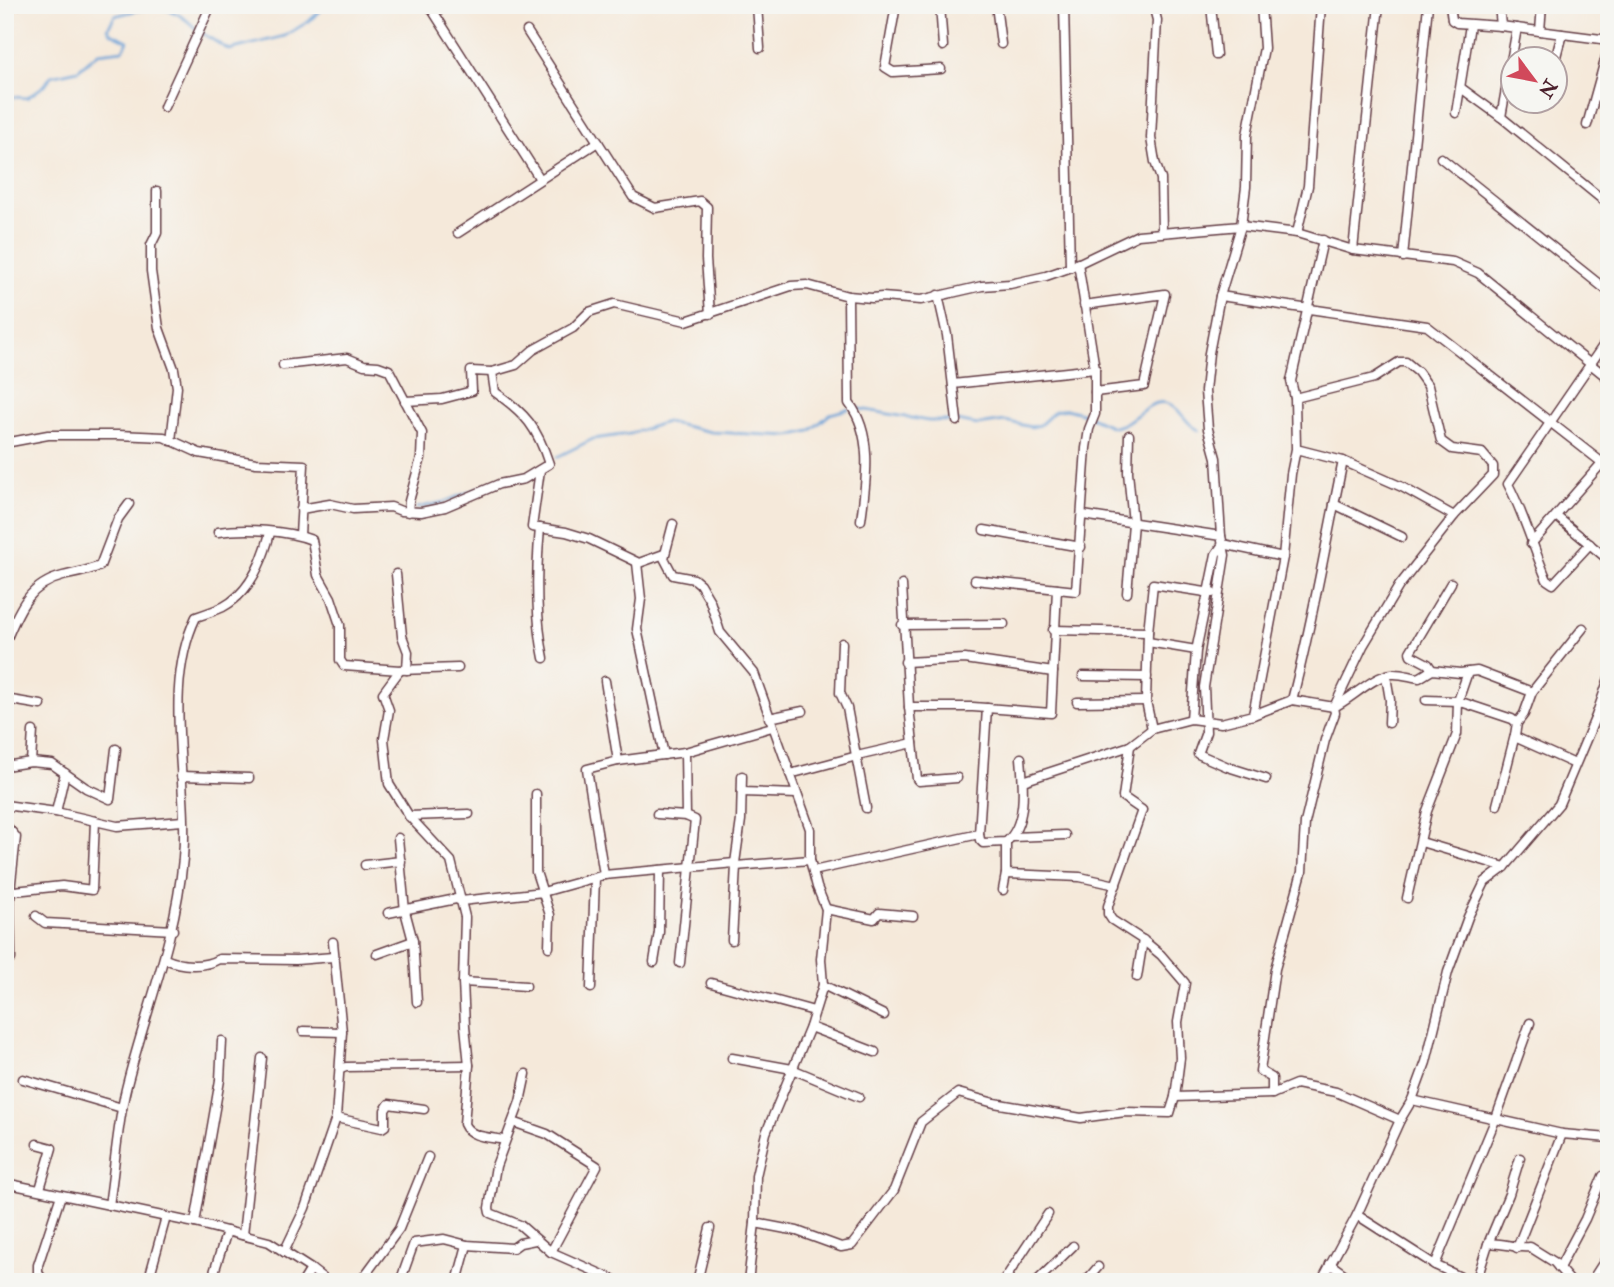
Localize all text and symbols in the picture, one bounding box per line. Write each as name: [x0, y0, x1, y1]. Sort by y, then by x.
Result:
north arrow: [1498, 46, 1568, 116]
text: N: [1532, 74, 1563, 103]

